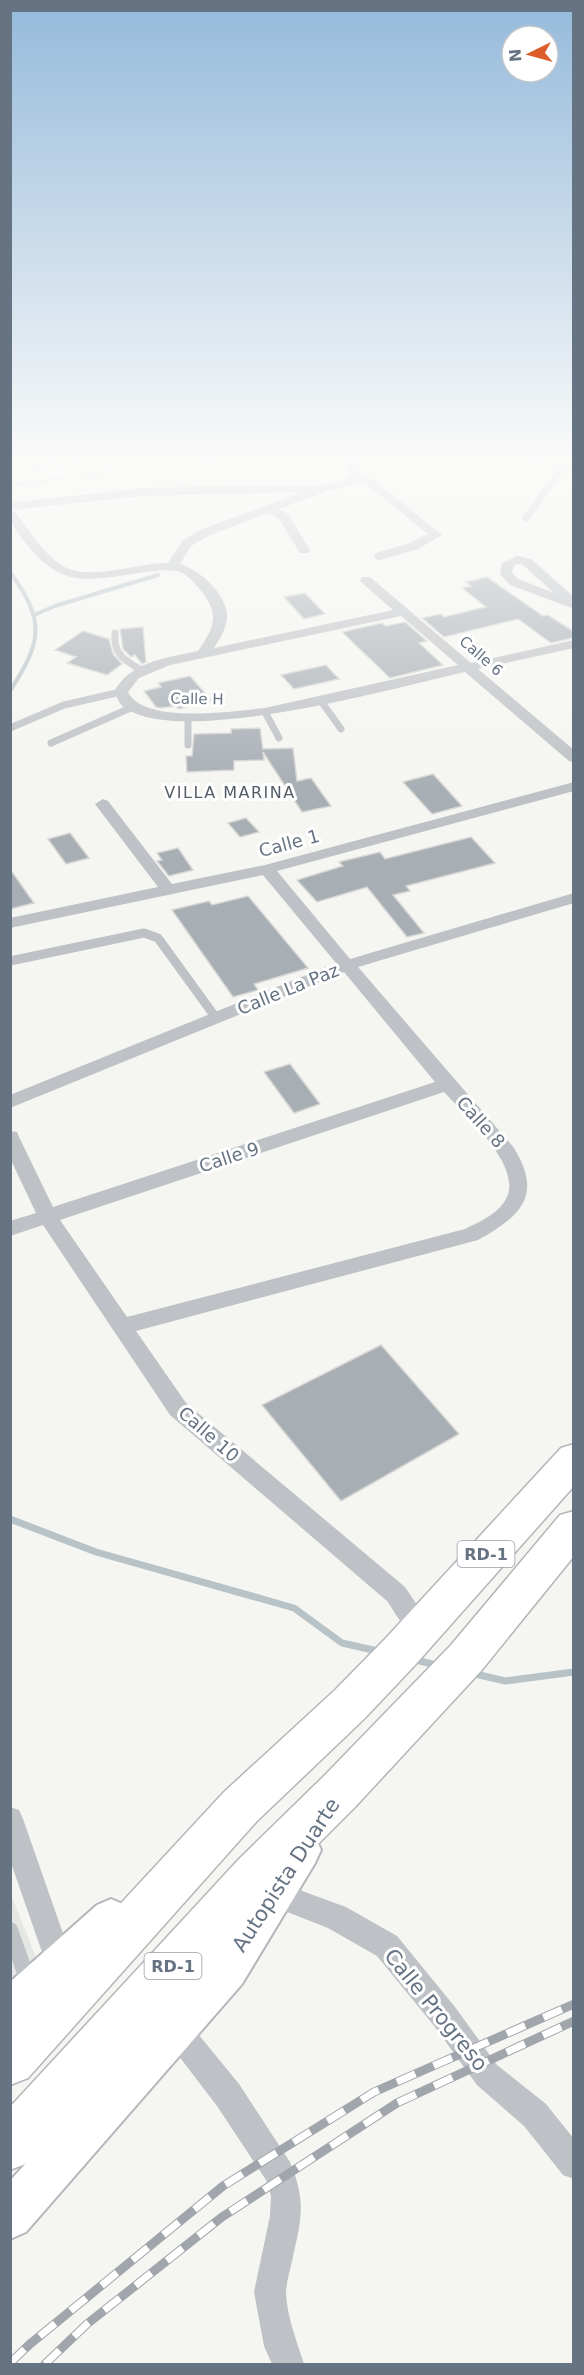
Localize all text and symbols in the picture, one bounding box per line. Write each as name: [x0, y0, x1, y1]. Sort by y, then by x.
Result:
north arrow: [500, 24, 560, 84]
text: N: [506, 48, 526, 63]
street label: Calle 6: [456, 632, 506, 680]
street label: Calle H: [170, 690, 224, 708]
district label: VILLA MARINA: [164, 783, 296, 802]
street label: Calle 1: [256, 825, 322, 861]
street label: Calle La Paz: [234, 959, 342, 1019]
street label: Calle 8: [453, 1092, 509, 1152]
street label: Calle 9: [196, 1137, 262, 1177]
street label: Calle 10: [174, 1402, 244, 1466]
road number: RD-1: [458, 1541, 514, 1567]
street label: Autopista Duarte: [227, 1793, 345, 1957]
street label: Calle Progreso: [379, 1944, 493, 2076]
road number: RD-1: [144, 1953, 201, 1979]

